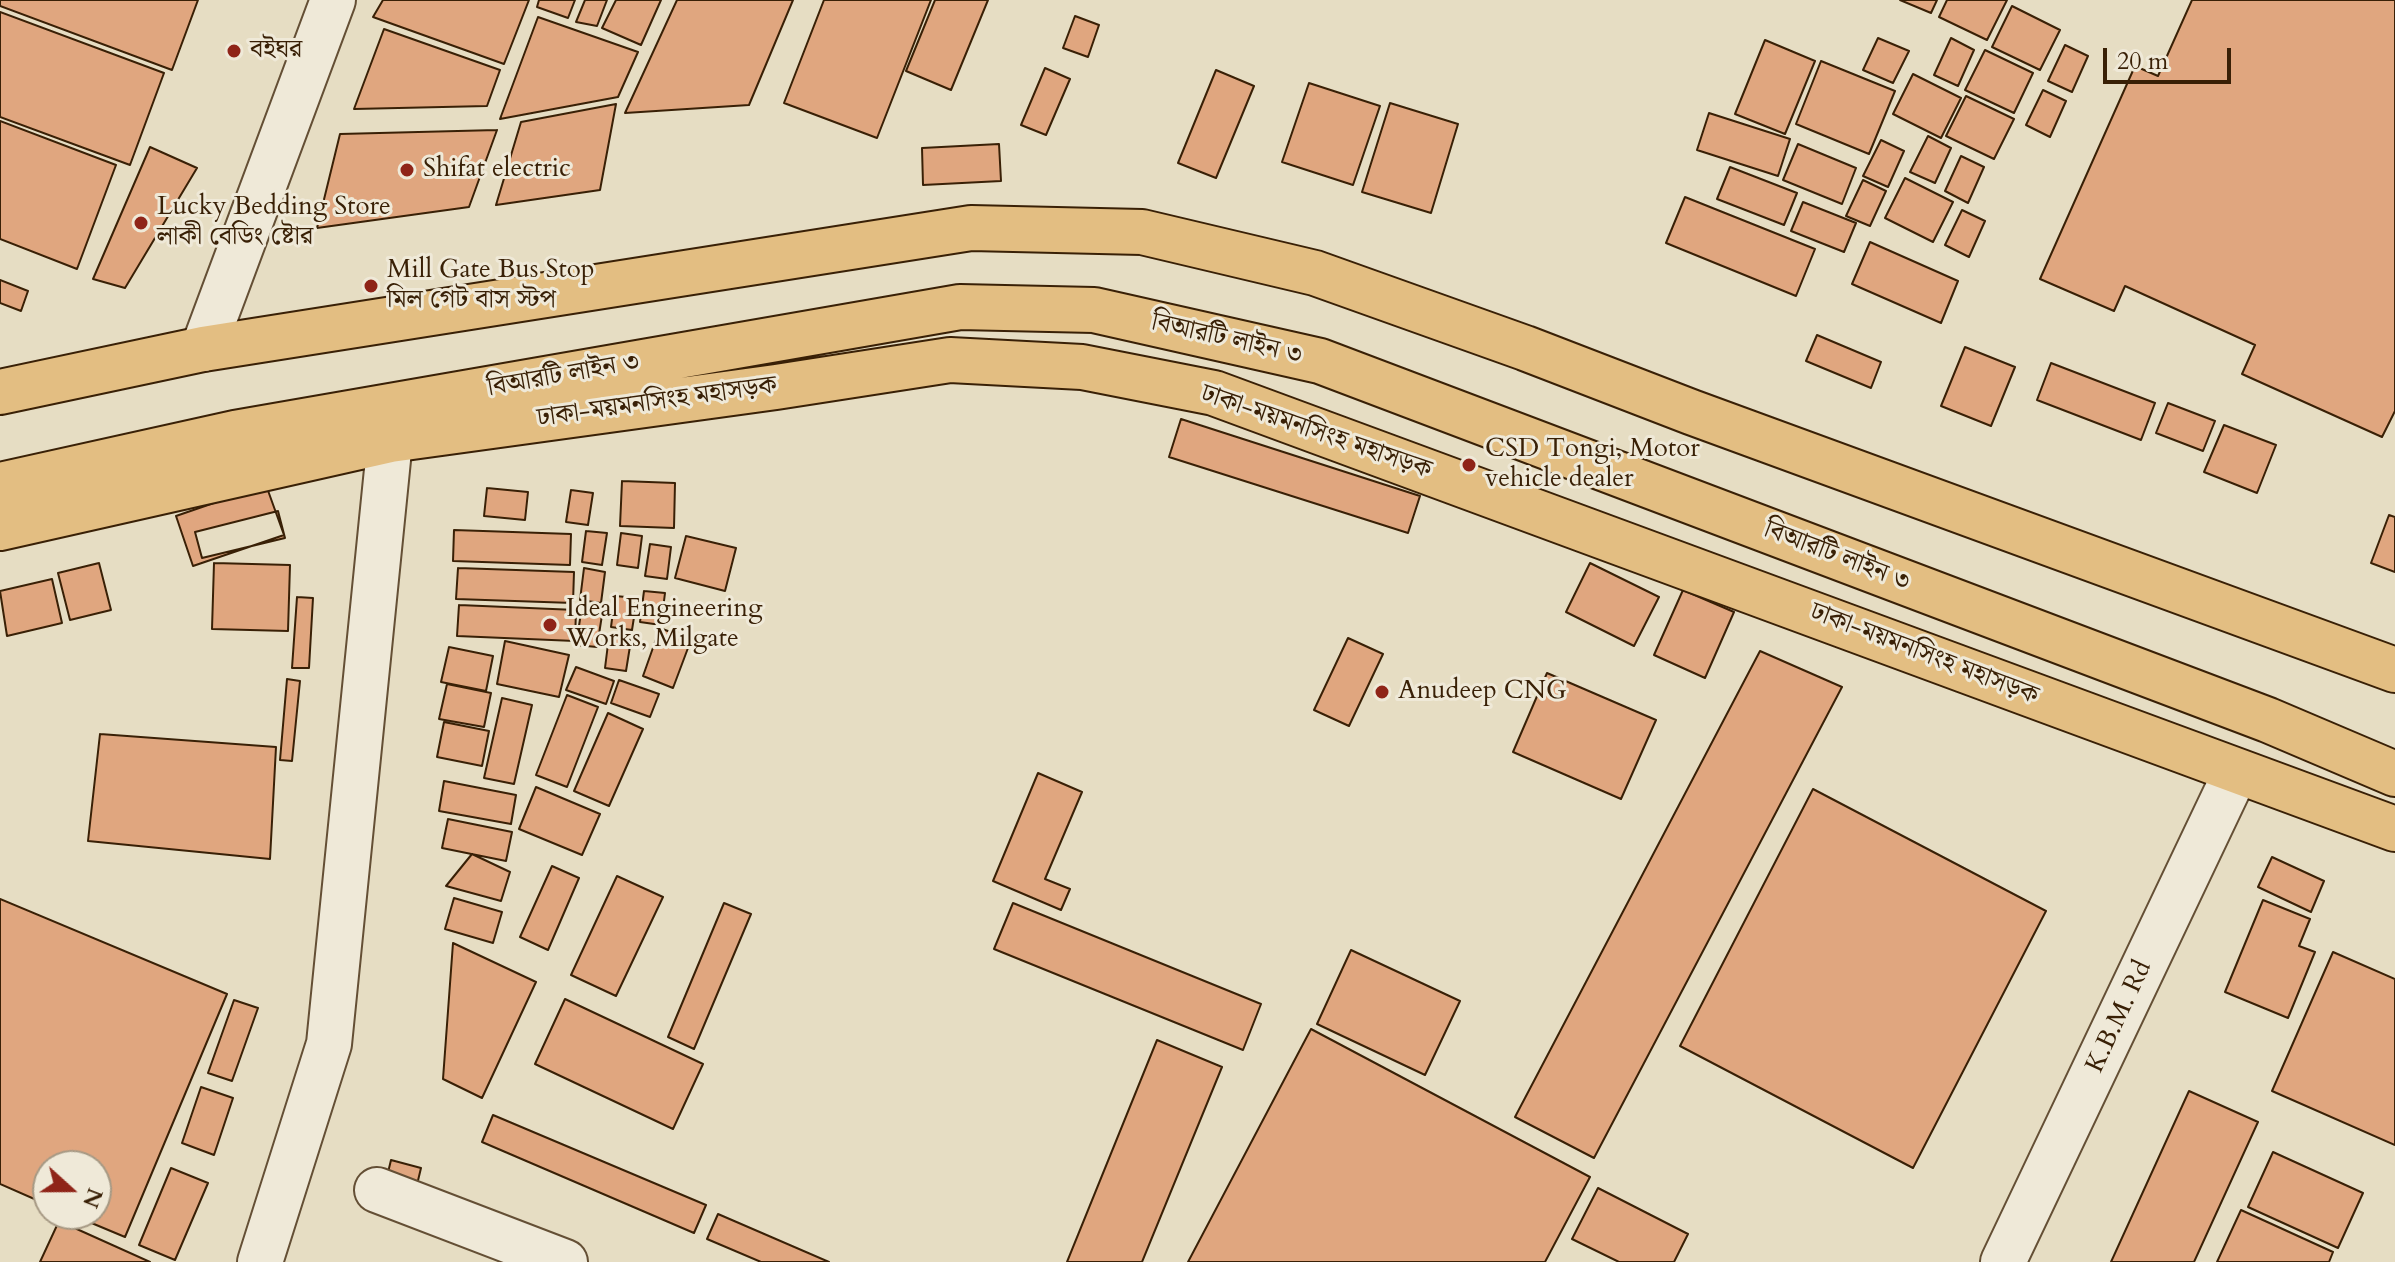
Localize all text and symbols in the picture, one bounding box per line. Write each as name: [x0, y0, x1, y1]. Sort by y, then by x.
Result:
scale bar: [2107, 32, 2235, 82]
place label: বইঘর: [250, 35, 302, 67]
marker: বইঘর: [225, 42, 243, 60]
text: 20 m: [2117, 45, 2168, 78]
place label: Shifat electric: [423, 154, 571, 186]
marker: Shifat electric: [398, 161, 416, 179]
place label: Lucky Bedding Store লাকী বেডিং ষ্টোর: [157, 192, 391, 254]
marker: Lucky Bedding Store লাকী বেডিং ষ্টোর: [132, 214, 150, 232]
place label: Mill Gate Bus Stop মিল গেট বাস স্টপ: [387, 255, 595, 316]
marker: Mill Gate Bus Stop মিল গেট বাস স্টপ: [362, 277, 380, 295]
street label: বিআরটি লাইন ৩: [1148, 307, 1306, 373]
street label: বিআরটি লাইন ৩: [485, 347, 643, 405]
street label: ঢাকা-ময়মনসিংহ মহাসড়ক: [535, 371, 779, 435]
street label: ঢাকা-ময়মনসিংহ মহাসড়ক: [1197, 379, 1435, 487]
place label: CSD Tongi, Motor vehicle dealer: [1485, 434, 1700, 496]
marker: CSD Tongi, Motor vehicle dealer: [1460, 456, 1478, 474]
street label: বিআরটি লাইন ৩: [1759, 515, 1915, 599]
place label: Ideal Engineering Works, Milgate: [566, 594, 763, 656]
street label: ঢাকা-ময়মনসিংহ মহাসড়ক: [1806, 597, 2042, 713]
marker: Ideal Engineering Works, Milgate: [541, 616, 559, 634]
place label: Anudeep CNG: [1398, 676, 1566, 708]
marker: Anudeep CNG: [1373, 683, 1391, 701]
street label: K.B.M. Rd: [2080, 956, 2160, 1078]
north arrow: [32, 1150, 112, 1230]
text: N: [75, 1184, 110, 1212]

